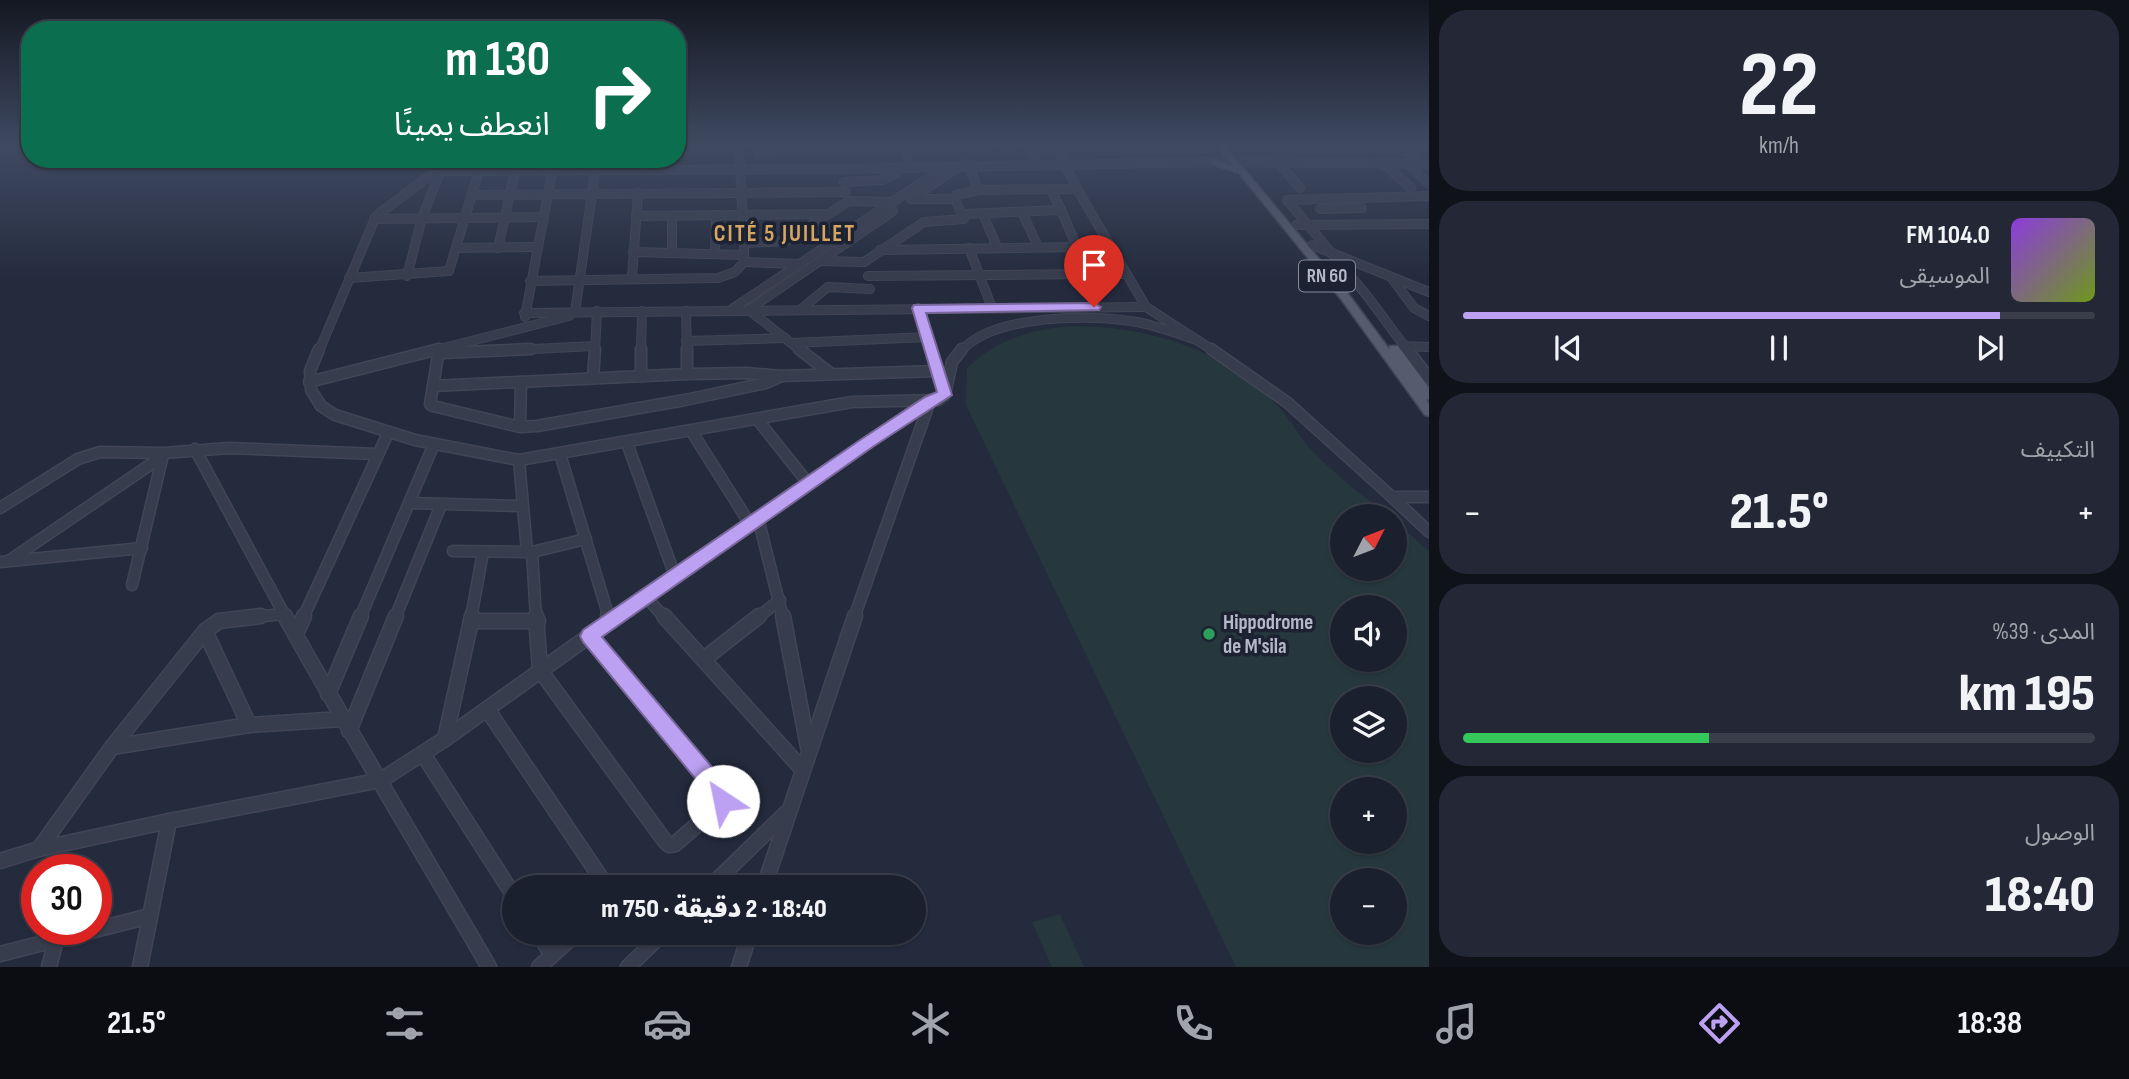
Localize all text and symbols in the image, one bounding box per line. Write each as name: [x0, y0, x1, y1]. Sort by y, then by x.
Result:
text: 130 m: [445, 31, 550, 90]
text: 22: [1739, 32, 1819, 141]
icon: right: [574, 49, 665, 140]
text: انعطف يمينًا: [394, 106, 550, 145]
text: km/h: [1759, 132, 1799, 160]
district label: CITÉ 5 JUILLET: [714, 220, 856, 248]
text: 104.0 FM: [1906, 220, 1990, 251]
pin: [1064, 235, 1124, 307]
icon: arrive: [1075, 246, 1113, 284]
road number: RN 60: [1299, 260, 1355, 292]
text: الموسيقى: [1899, 262, 1990, 290]
icon: previous: [1549, 329, 1587, 367]
icon: pause: [1760, 329, 1798, 367]
icon: next: [1971, 329, 2009, 367]
text: التكييف: [2021, 436, 2095, 464]
text: 21.5°: [1729, 481, 1829, 544]
text: −: [1463, 491, 1482, 536]
text: +: [2076, 491, 2095, 536]
north arrow: [1330, 504, 1407, 581]
map controls: [1330, 504, 1407, 945]
button: sound: [1330, 595, 1407, 672]
place label: Hippodrome de M'sila: [1223, 610, 1313, 659]
text: المدى · 39%: [1992, 618, 2095, 646]
marker: Hippodrome de M'sila: [1201, 626, 1217, 642]
text: 195 km: [1959, 663, 2095, 726]
button: layers: [1330, 686, 1407, 763]
position arrow: [686, 764, 760, 838]
button: +: [1330, 777, 1407, 854]
text: الوصول: [2025, 819, 2095, 847]
speed limit sign: 30: [21, 854, 112, 945]
text: 18:40: [1985, 864, 2095, 927]
button: −: [1330, 868, 1407, 945]
text: 18:40 · 2 دقيقة · 750 m: [601, 894, 827, 925]
icon: filters: [380, 999, 429, 1048]
icon: car: [643, 999, 692, 1048]
icon: climate: [906, 999, 955, 1048]
icon: phone: [1169, 999, 1218, 1048]
icon: music: [1432, 999, 1481, 1048]
icon: directions: [1695, 999, 1744, 1048]
text: 21.5°: [107, 1004, 166, 1043]
text: 18:38: [1958, 1004, 2022, 1043]

